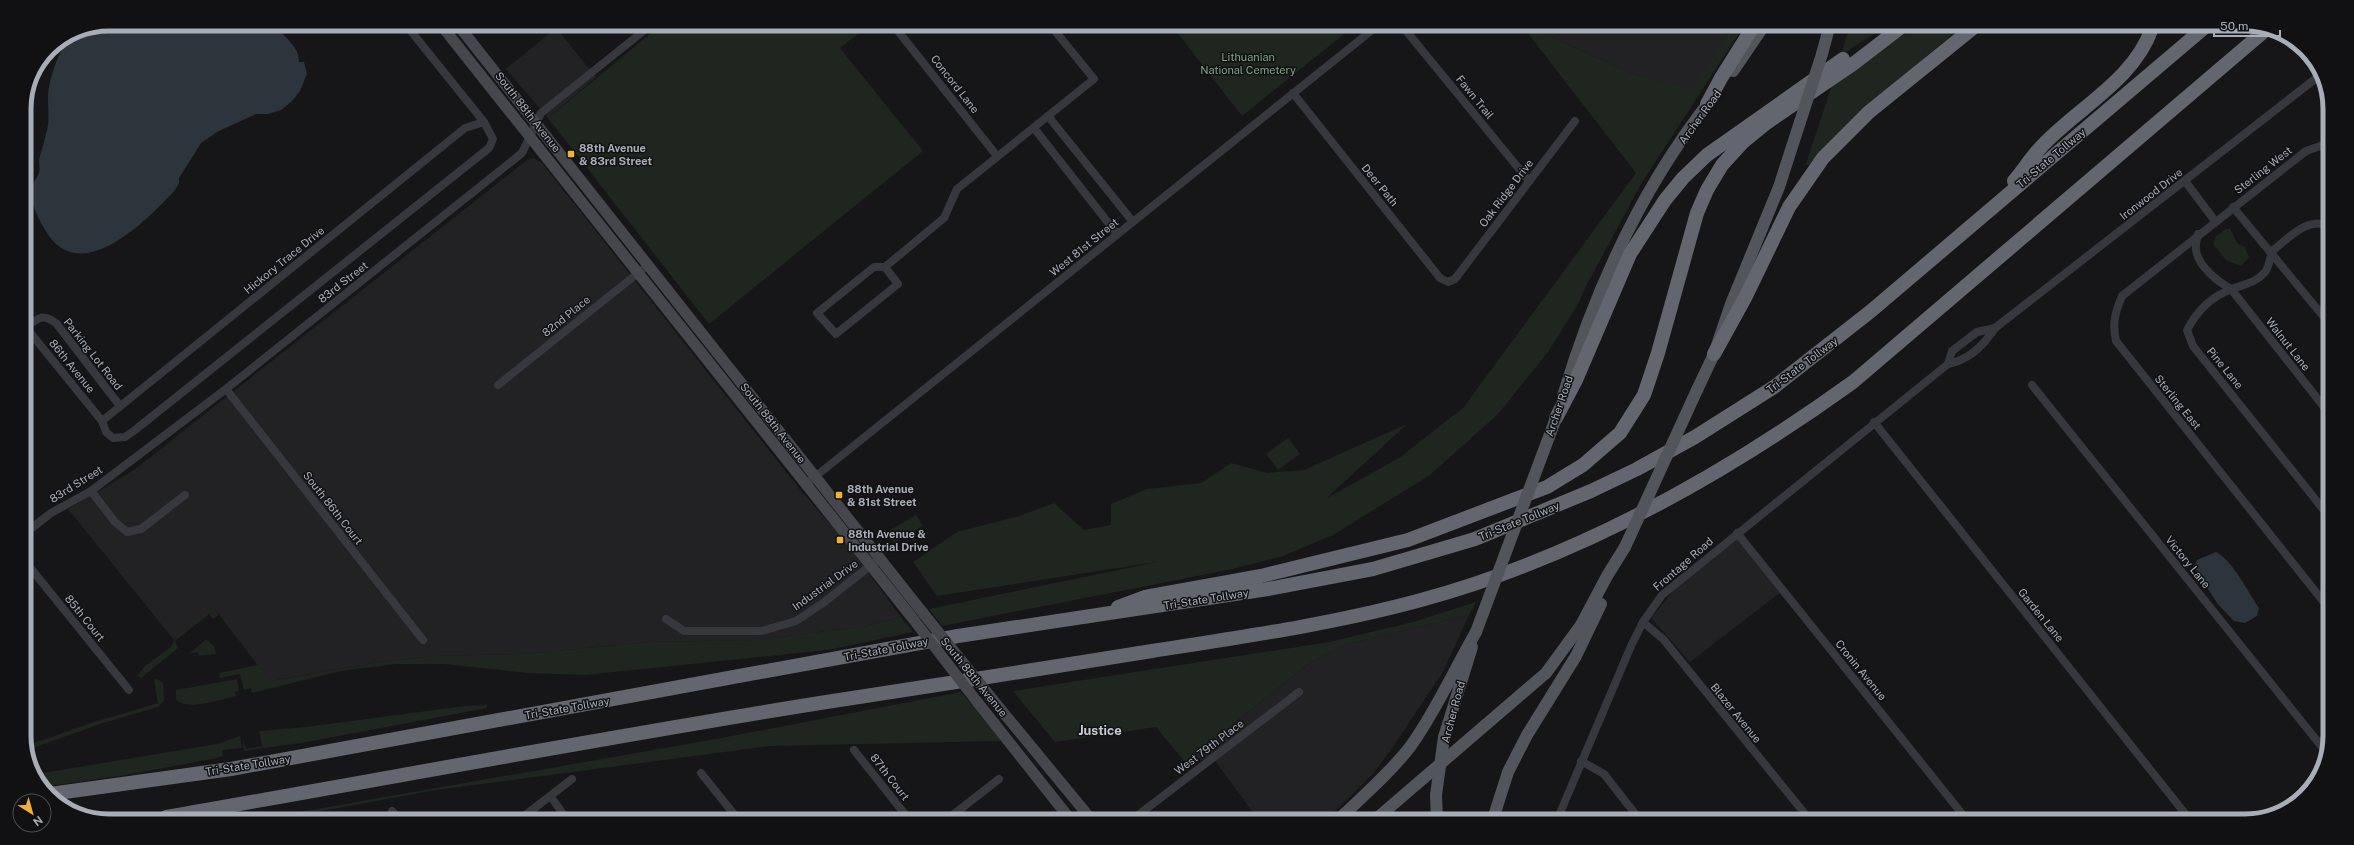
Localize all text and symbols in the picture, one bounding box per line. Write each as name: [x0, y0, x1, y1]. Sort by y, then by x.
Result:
scale bar: [2214, 12, 2280, 38]
text: 50 m: [2220, 19, 2248, 33]
park label: Lithuanian National Cemetery: [1200, 51, 1296, 76]
street label: Concord Lane: [929, 52, 981, 116]
street label: South 88th Avenue: [493, 69, 563, 155]
street label: Fawn Trail: [1454, 73, 1496, 121]
street label: Archer Road: [1676, 88, 1724, 146]
street label: Tri-State Tollway: [2014, 126, 2088, 190]
place label: 88th Avenue & 83rd Street: [579, 142, 653, 167]
street label: Sterling West: [2232, 144, 2294, 196]
marker: 88th Avenue & 83rd Street: [566, 149, 576, 159]
street label: Oak Ridge Drive: [1477, 157, 1535, 229]
street label: Deer Path: [1359, 162, 1401, 208]
street label: Ironwood Drive: [2117, 166, 2185, 222]
street label: West 81st Street: [1047, 216, 1121, 278]
street label: Hickory Trace Drive: [242, 224, 326, 296]
street label: 83rd Street: [316, 259, 370, 305]
street label: 82nd Place: [540, 293, 592, 339]
street label: Walnut Lane: [2264, 315, 2312, 373]
street label: Parking Lot Road: [61, 316, 125, 392]
street label: Tri-State Tollway: [1764, 334, 1840, 396]
street label: 86th Avenue: [47, 337, 97, 395]
street label: Pine Lane: [2205, 345, 2245, 391]
street label: Sterling East: [2152, 372, 2204, 432]
street label: Archer Road: [1543, 374, 1575, 438]
street label: South 88th Avenue: [738, 380, 808, 466]
street label: 83rd Street: [48, 463, 104, 505]
street label: South 86th Court: [301, 469, 365, 547]
place label: 88th Avenue & 81st Street: [847, 483, 917, 508]
marker: 88th Avenue & 81st Street: [834, 490, 844, 500]
street label: Tri-State Tollway: [1477, 499, 1561, 543]
place label: 88th Avenue & Industrial Drive: [848, 528, 929, 553]
street label: Victory Lane: [2163, 533, 2213, 591]
marker: 88th Avenue & Industrial Drive: [835, 535, 845, 545]
street label: Frontage Road: [1651, 535, 1715, 593]
street label: Industrial Drive: [790, 557, 860, 613]
street label: Tri-State Tollway: [1163, 586, 1249, 612]
street label: Garden Lane: [2016, 586, 2066, 644]
street label: 85th Court: [63, 592, 107, 644]
street label: Tri-State Tollway: [843, 635, 929, 663]
street label: South 88th Avenue: [938, 635, 1010, 719]
street label: Cronin Avenue: [1833, 637, 1889, 703]
street label: Archer Road: [1439, 680, 1467, 744]
street label: Blazer Avenue: [1708, 681, 1764, 745]
street label: Tri-State Tollway: [524, 695, 610, 721]
street label: West 79th Place: [1172, 717, 1246, 777]
district label: Justice: [1078, 723, 1122, 738]
street label: 87th Court: [868, 751, 912, 803]
street label: Tri-State Tollway: [205, 752, 291, 778]
north arrow: [12, 793, 52, 833]
text: N: [31, 814, 45, 828]

